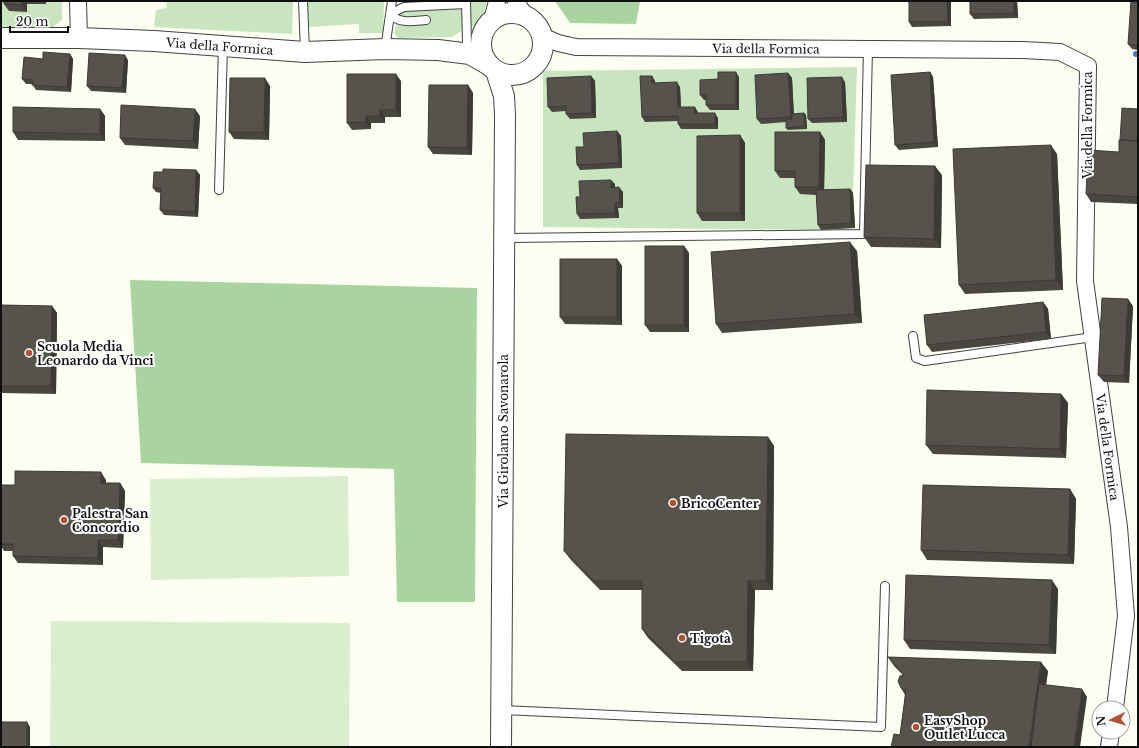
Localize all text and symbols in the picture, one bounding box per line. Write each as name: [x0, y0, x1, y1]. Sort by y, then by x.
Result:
scale bar: [10, 8, 68, 34]
text: 20 m: [16, 14, 48, 29]
street label: Via della Formica: [165, 34, 274, 57]
street label: Via della Formica: [711, 40, 820, 56]
street label: Via della Formica: [1080, 71, 1095, 180]
place label: Scuola Media Leonardo da Vinci: [37, 339, 154, 368]
marker: Scuola Media Leonardo da Vinci: [24, 348, 34, 358]
street label: Via Girolamo Savonarola: [496, 354, 511, 509]
street label: Via della Formica: [1093, 392, 1123, 502]
place label: BricoCenter: [681, 496, 759, 511]
marker: BricoCenter: [668, 498, 678, 508]
place label: Palestra San Concordio: [72, 506, 149, 535]
marker: Palestra San Concordio: [59, 515, 69, 525]
place label: Tigotà: [690, 631, 731, 646]
marker: Tigotà: [677, 633, 687, 643]
north arrow: [1091, 700, 1131, 740]
place label: EasyShop Outlet Lucca: [924, 713, 1005, 742]
text: N: [1094, 714, 1108, 727]
marker: EasyShop Outlet Lucca: [911, 722, 921, 732]

